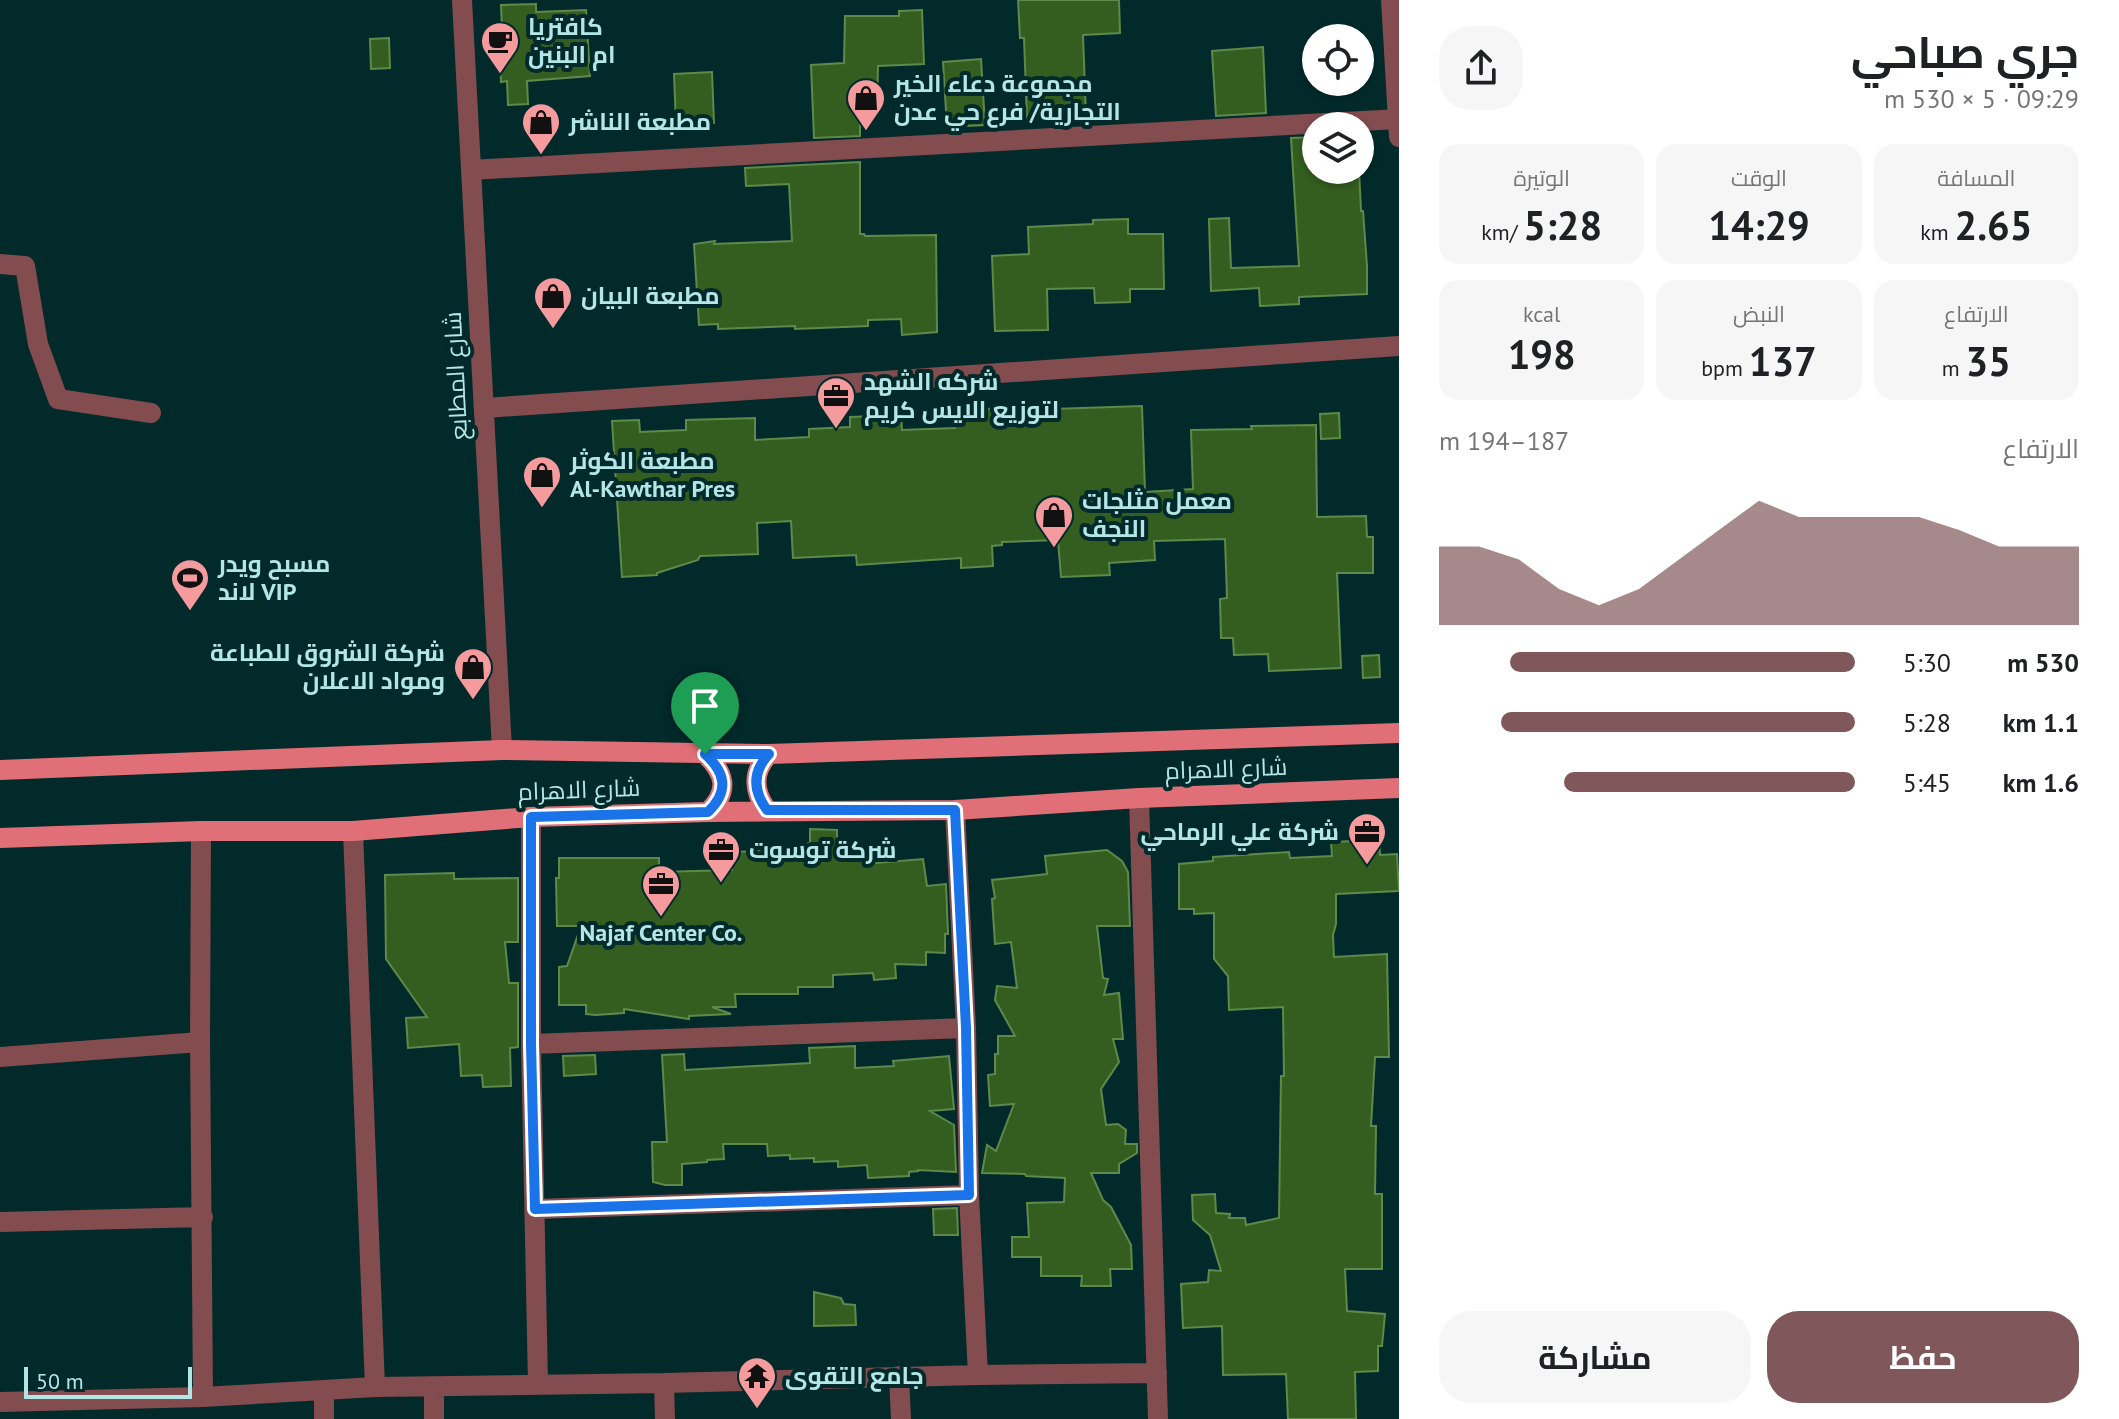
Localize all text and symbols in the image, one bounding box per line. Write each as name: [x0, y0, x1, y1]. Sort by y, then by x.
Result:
place label: كافتريا ام البنين: [528, 11, 616, 71]
cafe icon: كافتريا ام البنين: [479, 20, 521, 75]
text: جري صباحي: [1851, 23, 2079, 80]
map controls: [1302, 24, 1374, 184]
button: locate: [1302, 24, 1374, 96]
button: share: [1439, 26, 1523, 110]
place label: مجموعة دعاء الخير التجارية/ فرع حي عدن: [893, 68, 1121, 131]
shop icon: مجموعة دعاء الخير التجارية/ فرع حي عدن: [845, 77, 887, 132]
text: 09:29 · 5 × 530 m: [1884, 82, 2079, 115]
shop icon: مطبعة الناشر: [520, 101, 562, 156]
place label: مطبعة الناشر: [568, 106, 711, 137]
button: layers: [1302, 112, 1374, 184]
text: الوتيرة: [1513, 164, 1570, 192]
text: الوقت: [1731, 164, 1787, 192]
text: المسافة: [1937, 164, 2015, 192]
text: 5:28: [1523, 199, 1602, 251]
text: 14:29: [1708, 199, 1810, 251]
text: 2.65: [1955, 199, 2032, 251]
text: /km: [1481, 218, 1523, 246]
text: km: [1920, 218, 1955, 246]
shop icon: مطبعة البيان: [532, 275, 574, 330]
place label: مطبعة البيان: [581, 280, 720, 311]
text: kcal: [1523, 300, 1560, 328]
text: النبض: [1733, 300, 1785, 328]
text: الارتفاع: [1944, 300, 2009, 328]
street label: شارع المطابع: [437, 311, 475, 441]
text: 198: [1508, 328, 1576, 380]
text: 137: [1749, 335, 1817, 387]
text: 35: [1966, 335, 2011, 387]
text: bpm: [1701, 354, 1749, 382]
text: m: [1942, 354, 1966, 382]
place label: شركه الشهد لتوزيع الايس كريم: [864, 366, 1059, 426]
office icon: شركه الشهد لتوزيع الايس كريم: [815, 375, 857, 430]
text: 187–194 m: [1439, 424, 1569, 457]
text: الارتفاع: [2003, 432, 2079, 465]
place label: مطبعة الكوثر Al-Kawthar Pres: [569, 445, 735, 504]
shop icon: مطبعة الكوثر Al-Kawthar Pres: [521, 454, 563, 509]
place label: معمل مثلجات النجف: [1082, 485, 1232, 544]
shop icon: معمل مثلجات النجف: [1033, 494, 1075, 549]
place label: مسبح ويدر لاند VIP: [217, 548, 330, 607]
sports icon: مسبح ويدر لاند VIP: [169, 557, 211, 612]
place label: شركة الشروق للطباعة ومواد الاعلان: [210, 637, 445, 696]
shop icon: شركة الشروق للطباعة ومواد الاعلان: [452, 646, 494, 701]
text: 5:30: [1903, 646, 1951, 679]
text: 530 m: [2007, 646, 2079, 679]
pin: [671, 672, 739, 754]
icon: arrive: [683, 684, 727, 728]
text: 5:28: [1903, 706, 1951, 739]
text: 1.1 km: [2003, 706, 2079, 739]
street label: شارع الاهرام: [1164, 751, 1288, 787]
text: 5:45: [1903, 766, 1951, 799]
text: 1.6 km: [2003, 766, 2079, 799]
street label: شارع الاهرام: [517, 772, 641, 808]
office icon: شركة علي الرماحي: [1346, 811, 1388, 866]
place label: شركة علي الرماحي: [1141, 816, 1339, 851]
office icon: شركة توسوت: [700, 829, 742, 884]
place label: شركة توسوت: [749, 834, 896, 865]
office icon: Najaf Center Co.: [640, 863, 682, 918]
place label: Najaf Center Co.: [579, 917, 743, 948]
button: مشاركة: [1439, 1311, 1751, 1403]
button: حفظ: [1767, 1311, 2079, 1403]
temple icon: جامع التقوى: [736, 1355, 778, 1410]
place label: جامع التقوى: [785, 1360, 924, 1392]
scale bar: [24, 1363, 192, 1399]
text: 50 m: [36, 1367, 84, 1395]

